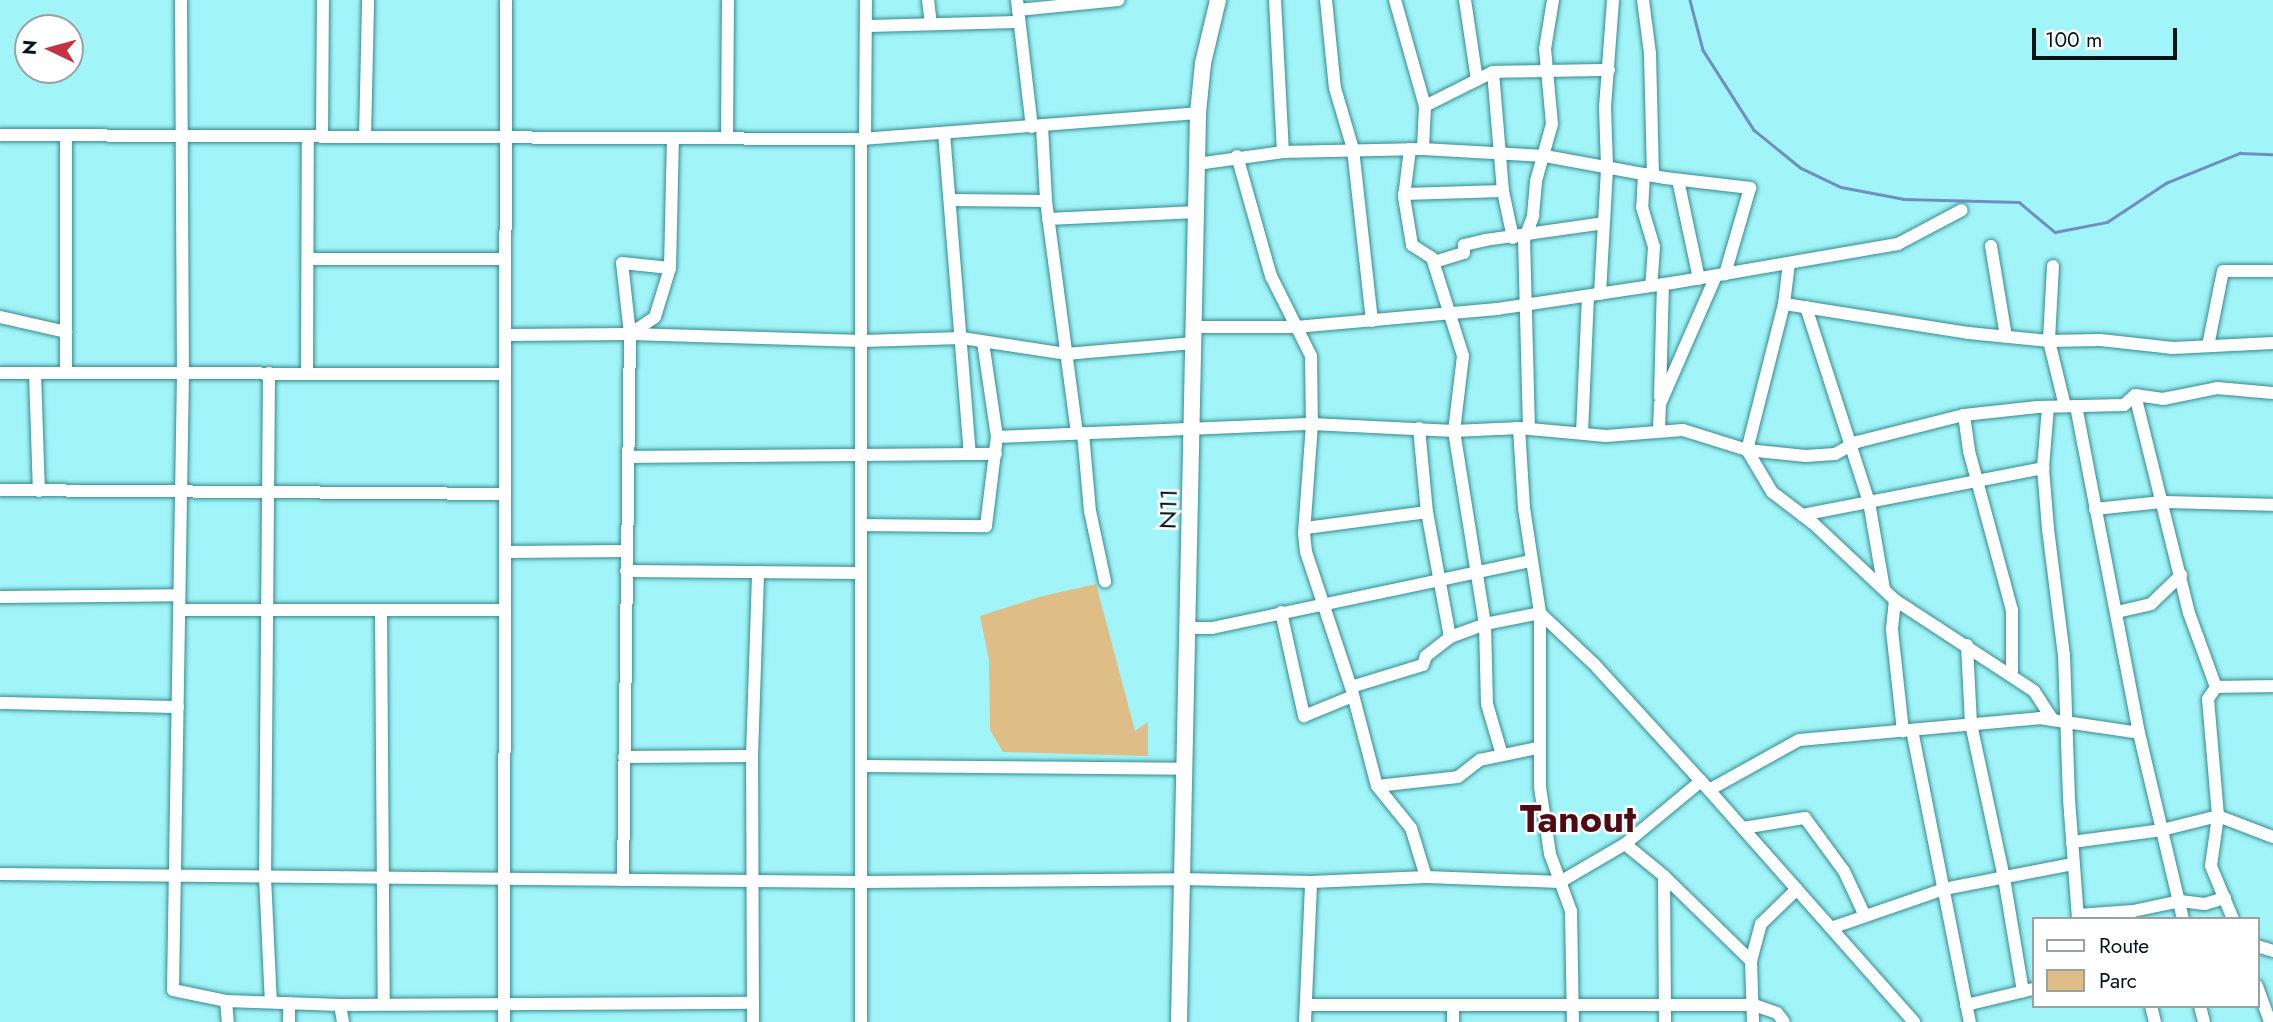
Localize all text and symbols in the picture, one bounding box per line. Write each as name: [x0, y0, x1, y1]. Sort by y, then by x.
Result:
north arrow: [14, 14, 84, 84]
scale bar: [2035, 14, 2180, 58]
text: 100 m: [2045, 25, 2102, 55]
text: N: [15, 39, 44, 56]
street label: N11: [1153, 488, 1183, 530]
district label: Tanout: [1520, 796, 1636, 842]
legend: [2032, 917, 2259, 1008]
text: Route: [2099, 931, 2149, 961]
text: Parc: [2099, 966, 2137, 996]

